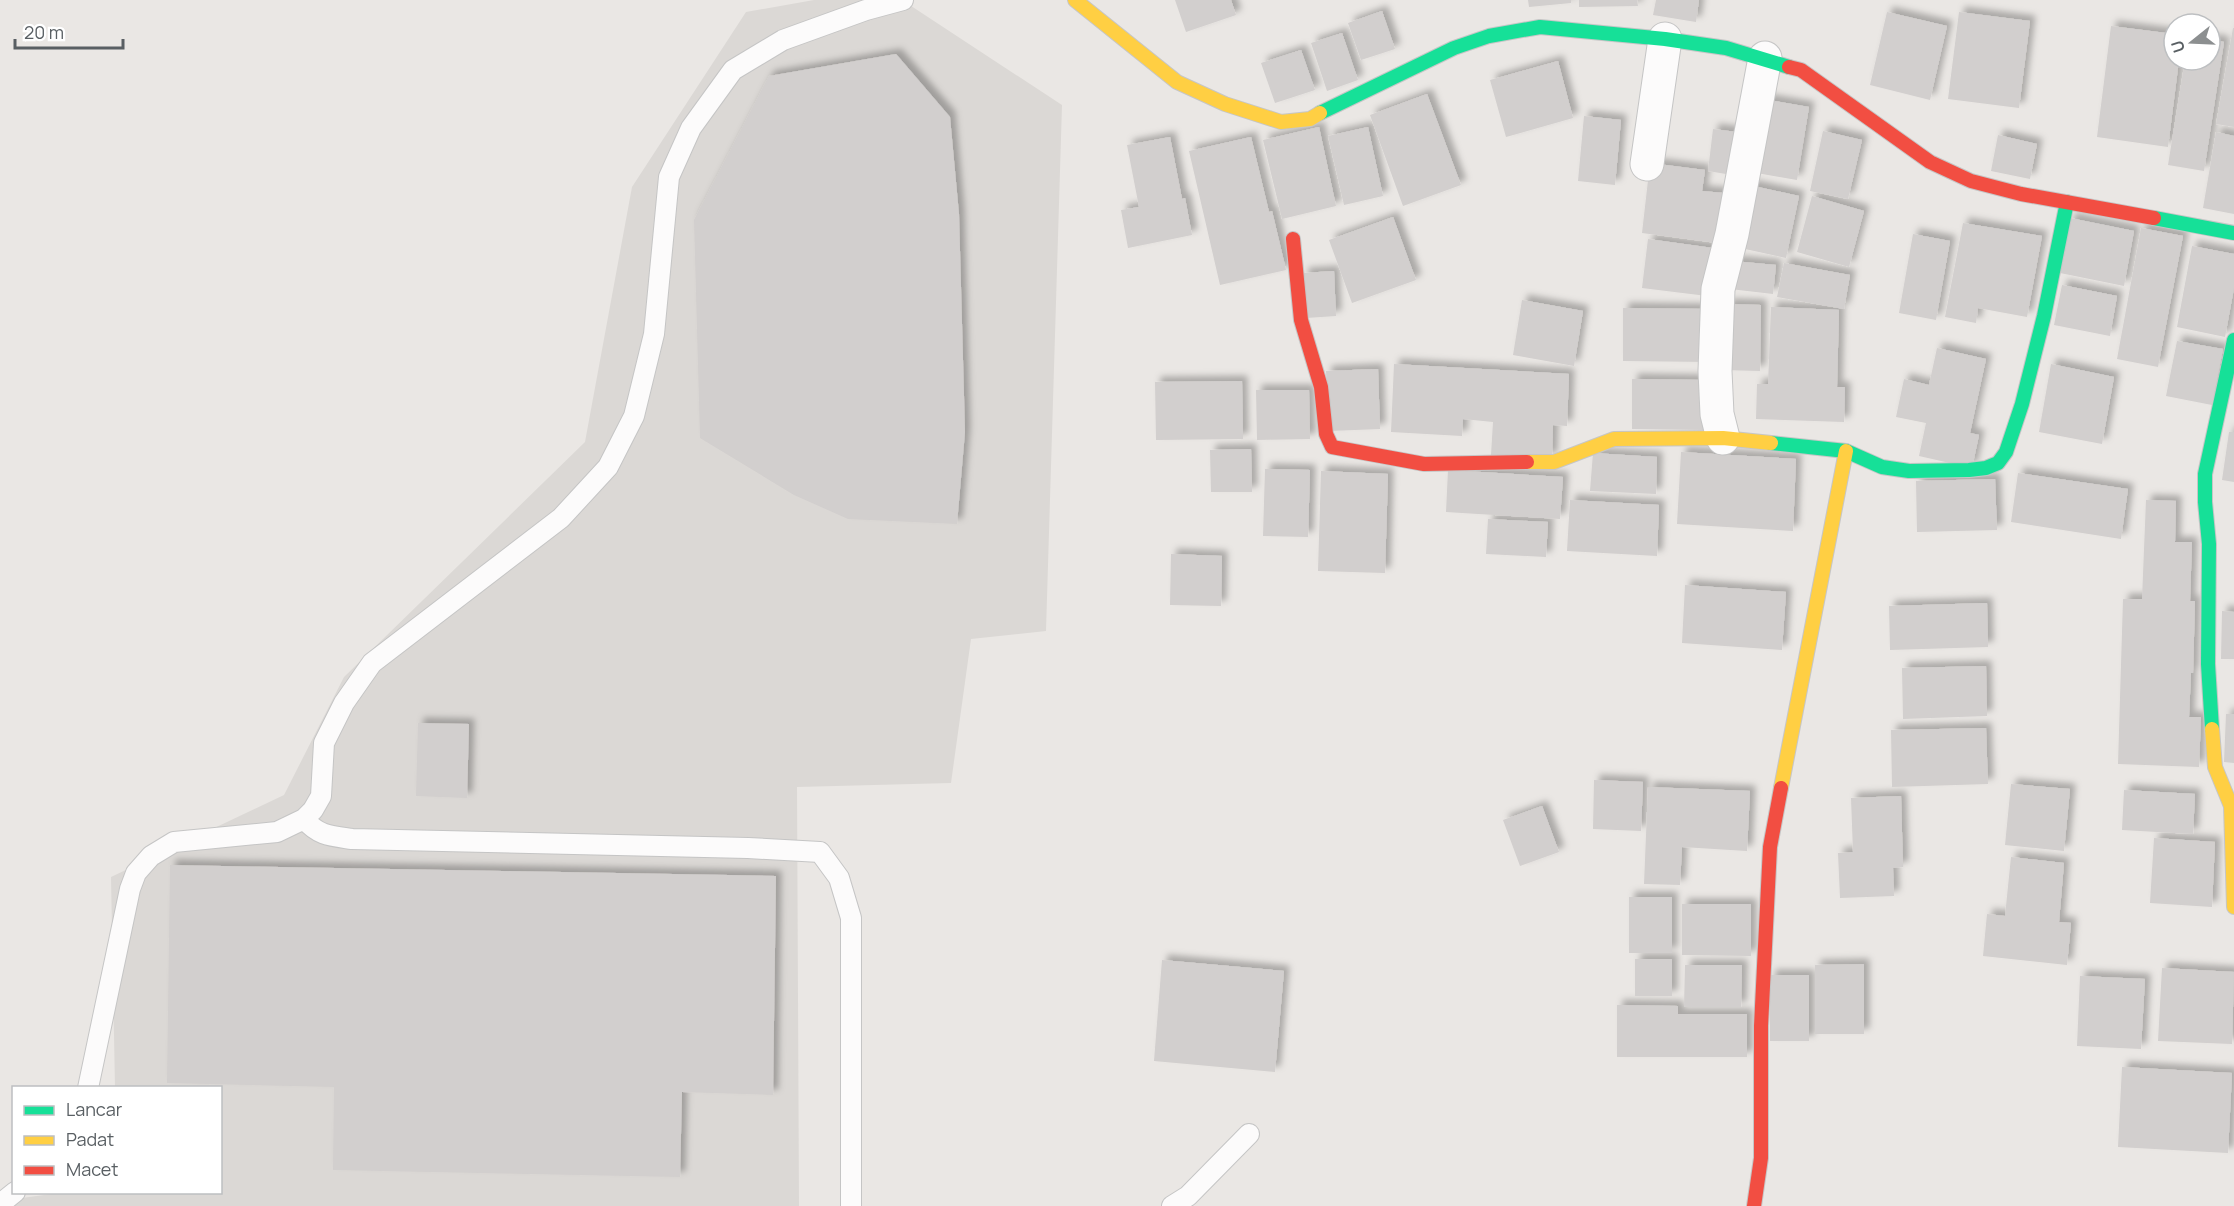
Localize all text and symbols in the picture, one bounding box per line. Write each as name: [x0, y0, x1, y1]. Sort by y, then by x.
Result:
scale bar: [15, 12, 123, 50]
north arrow: [2162, 12, 2222, 72]
text: 20 m: [24, 20, 64, 44]
text: U: [2165, 38, 2190, 56]
legend: [12, 1086, 222, 1194]
text: Lancar: [66, 1097, 123, 1121]
text: Padat: [66, 1127, 114, 1151]
text: Macet: [66, 1157, 119, 1181]

